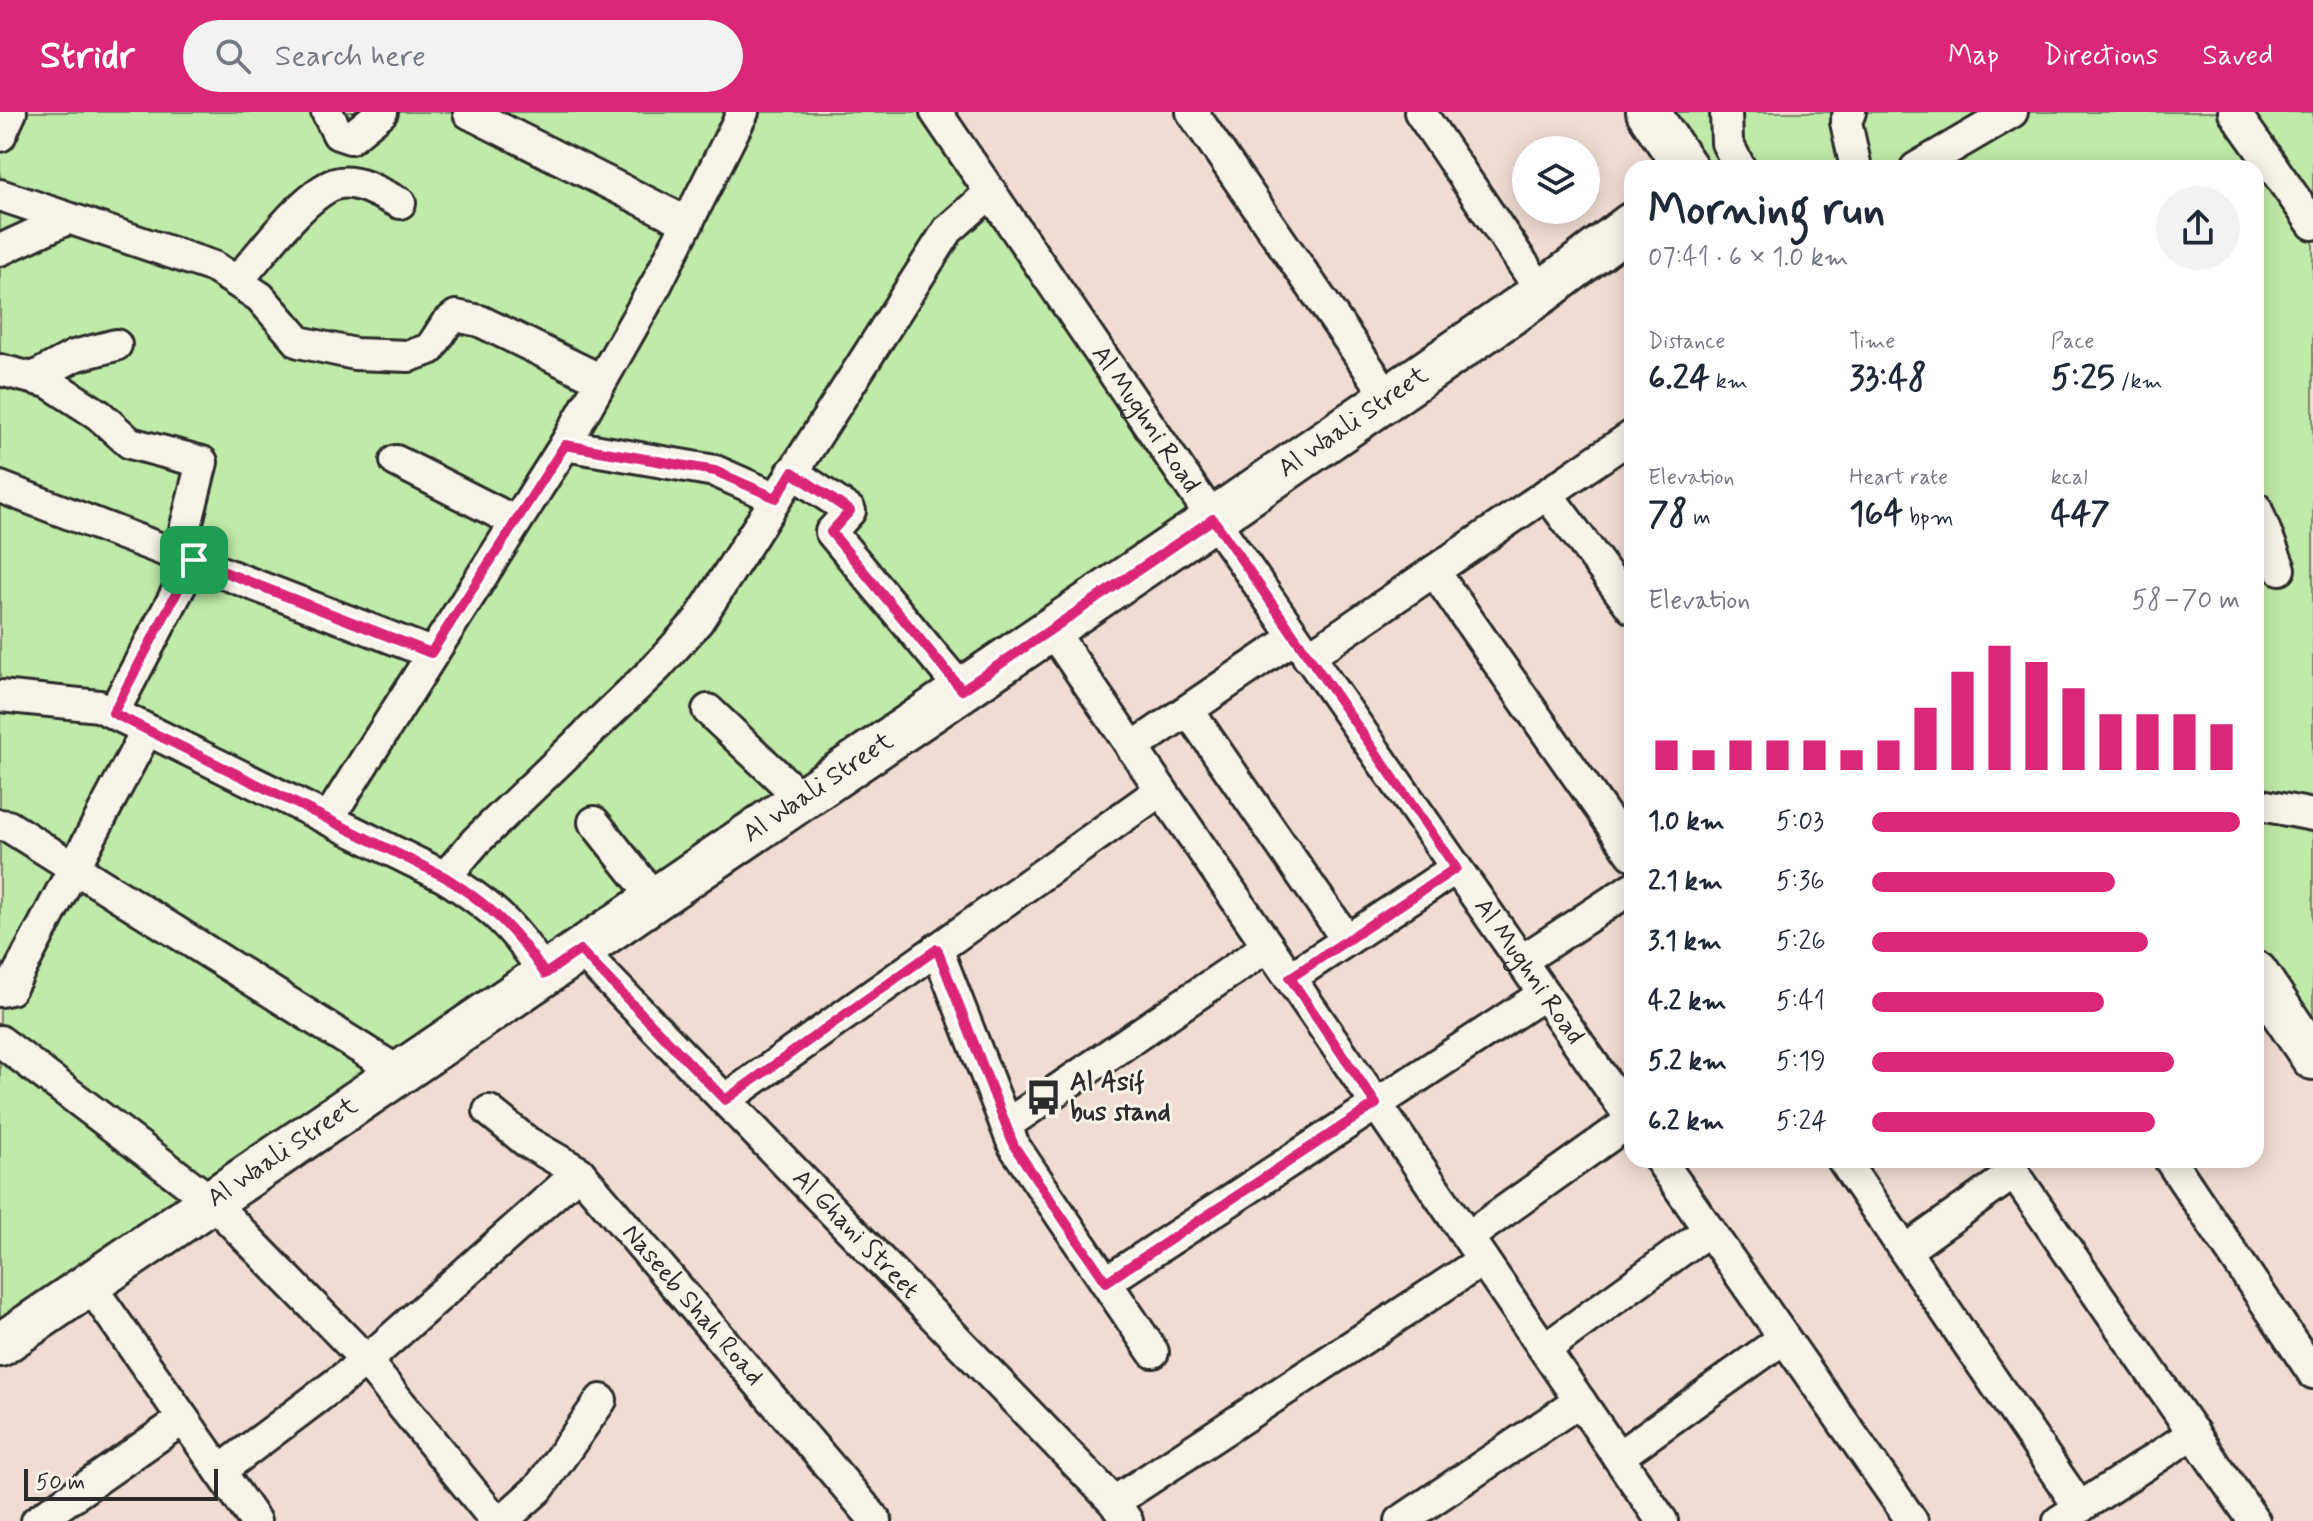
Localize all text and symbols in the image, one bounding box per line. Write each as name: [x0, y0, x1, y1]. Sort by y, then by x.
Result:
search box: [183, 20, 743, 92]
text: Stridr: [40, 32, 135, 81]
icon: search: [211, 34, 255, 78]
text: Search here: [275, 37, 426, 76]
text: Map: [1948, 38, 1999, 75]
text: Directions: [2043, 38, 2158, 75]
text: Saved: [2202, 38, 2273, 75]
map controls: [1512, 136, 1600, 224]
button: layers: [1512, 136, 1600, 224]
text: Morning run: [1648, 182, 1885, 240]
button: share: [2156, 186, 2240, 270]
text: 07:41 · 6 × 1.0 km: [1648, 241, 1849, 275]
text: Distance: [1648, 328, 1725, 356]
text: Time: [1849, 328, 1895, 356]
text: Pace: [2051, 328, 2094, 356]
street label: Al Mughni Road: [1083, 339, 1208, 500]
text: 6.24: [1648, 356, 1710, 401]
text: 33:48: [1849, 356, 1927, 401]
text: 5:25: [2051, 356, 2115, 401]
street label: Al Waali Street: [1272, 358, 1435, 486]
text: km: [1710, 368, 1748, 396]
text: /km: [2115, 368, 2163, 396]
text: Elevation: [1648, 464, 1735, 492]
text: Heart rate: [1849, 464, 1948, 492]
text: kcal: [2051, 464, 2088, 492]
text: 78: [1648, 492, 1687, 537]
text: 164: [1849, 492, 1903, 537]
text: 447: [2051, 492, 2110, 537]
text: m: [1687, 504, 1711, 532]
text: bpm: [1903, 504, 1954, 532]
pin: [160, 526, 228, 594]
icon: arrive: [172, 538, 216, 582]
text: Elevation: [1648, 584, 1750, 618]
text: 58–70 m: [2132, 584, 2240, 618]
street label: Al Waali Street: [736, 724, 900, 851]
text: 1.0 km: [1648, 805, 1725, 839]
text: 5:03: [1776, 805, 1824, 839]
text: 2.1 km: [1648, 865, 1723, 899]
text: 5:36: [1776, 865, 1825, 899]
street label: Al Mughni Road: [1466, 892, 1591, 1052]
text: 3.1 km: [1648, 925, 1722, 959]
text: 5:26: [1776, 925, 1826, 959]
text: 4.2 km: [1648, 985, 1726, 1019]
text: 5:41: [1776, 985, 1825, 1019]
text: 5.2 km: [1648, 1045, 1727, 1079]
text: 5:19: [1776, 1045, 1826, 1079]
place label: Al Asif bus stand: [1070, 1066, 1171, 1130]
bus stop icon: Al Asif bus stand: [1025, 1079, 1063, 1117]
street label: Al Waali Street: [201, 1089, 365, 1216]
text: 6.2 km: [1648, 1105, 1724, 1139]
text: 5:24: [1776, 1105, 1827, 1139]
street label: Al Ghani Street: [784, 1162, 926, 1307]
street label: Naseeb Shah Road: [614, 1217, 771, 1393]
scale bar: [24, 1465, 218, 1501]
text: 50 m: [36, 1469, 85, 1497]

